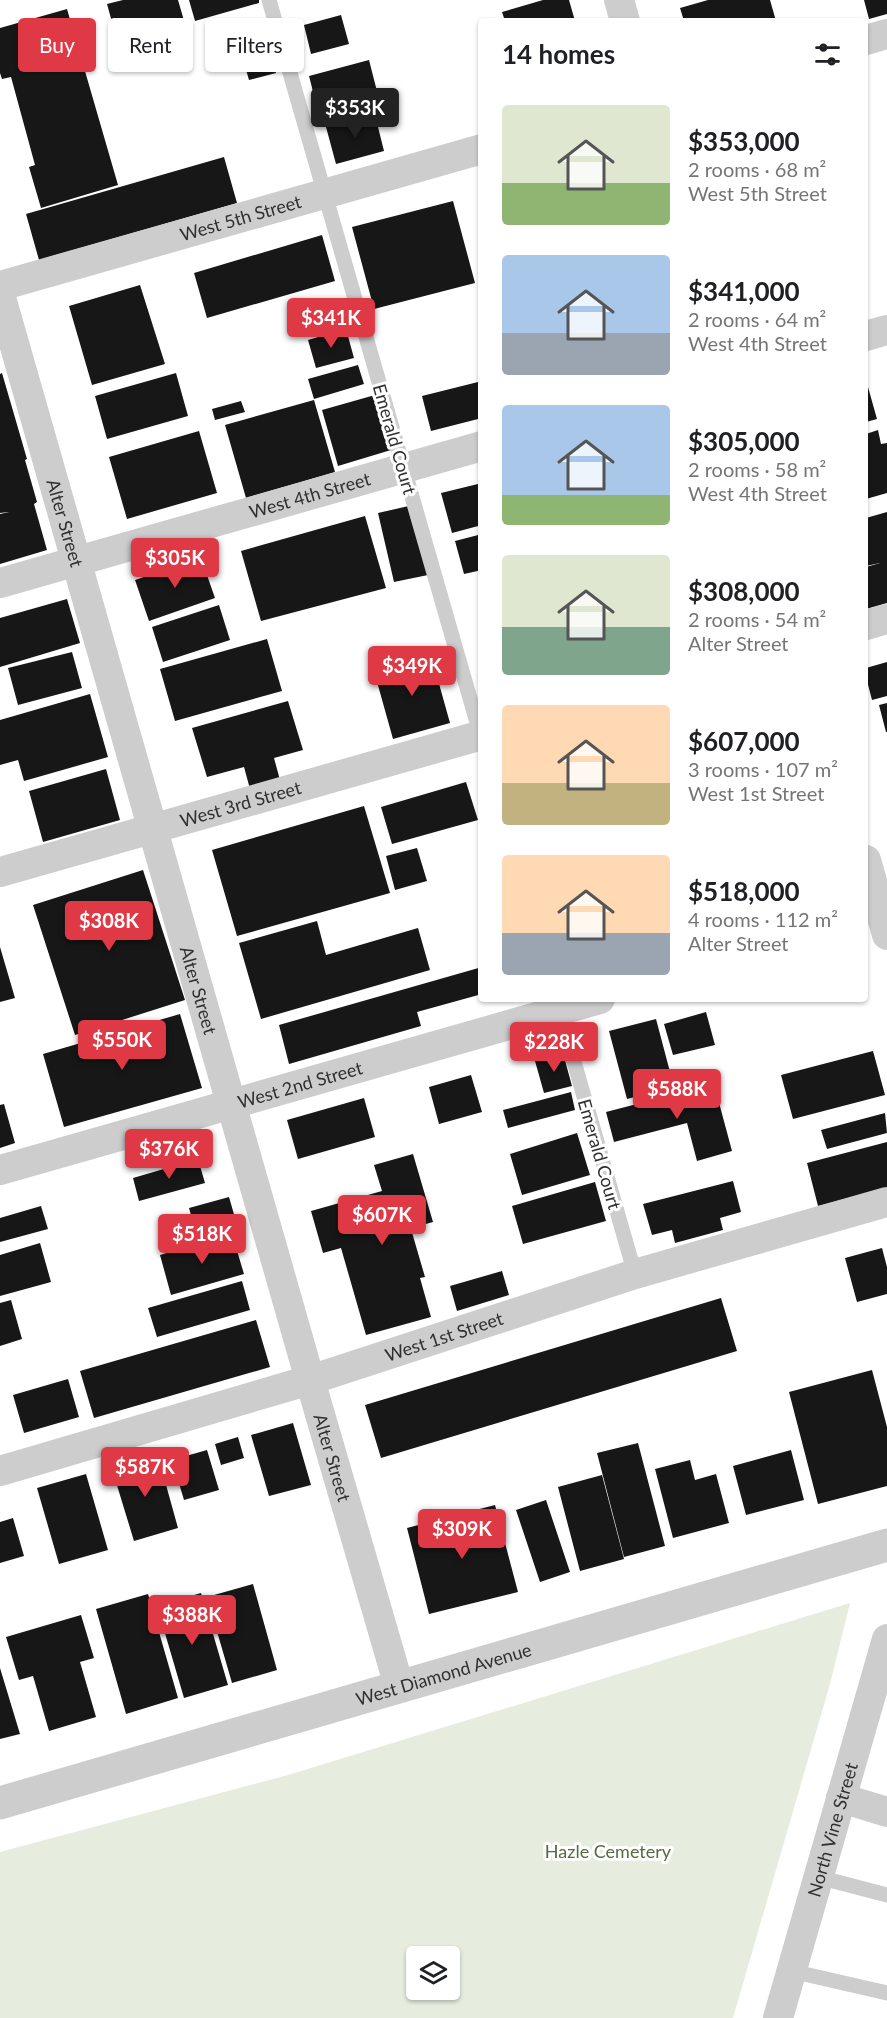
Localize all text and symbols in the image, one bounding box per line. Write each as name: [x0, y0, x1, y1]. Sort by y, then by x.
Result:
chip: Buy: [18, 18, 96, 72]
chip: Rent: [108, 18, 193, 72]
chip: Filters: [205, 18, 304, 72]
text: 14 homes: [502, 38, 615, 70]
icon: filters: [811, 38, 844, 71]
pin: $353K: [313, 88, 397, 139]
text: $353K: [325, 95, 385, 119]
text: $353,000: [688, 125, 800, 157]
icon: home: [550, 129, 622, 201]
text: 2 rooms · 68 m²: [688, 157, 826, 181]
text: West 5th Street: [688, 181, 827, 205]
street label: West 5th Street: [177, 190, 304, 245]
text: $341,000: [688, 275, 800, 307]
icon: home: [550, 279, 622, 351]
pin: $341K: [289, 298, 373, 349]
text: $341K: [301, 305, 361, 329]
text: 2 rooms · 64 m²: [688, 307, 826, 331]
text: West 4th Street: [688, 331, 827, 355]
street label: Emerald Court: [369, 381, 421, 497]
text: $305,000: [688, 425, 800, 457]
icon: home: [550, 429, 622, 501]
text: 2 rooms · 58 m²: [688, 457, 826, 481]
street label: West 4th Street: [247, 467, 373, 523]
street label: Alter Street: [42, 476, 88, 570]
text: West 4th Street: [688, 481, 827, 505]
pin: $305K: [133, 538, 217, 589]
text: $305K: [145, 545, 205, 569]
text: $308,000: [688, 575, 800, 607]
icon: home: [550, 579, 622, 651]
text: 2 rooms · 54 m²: [688, 607, 826, 631]
text: Alter Street: [688, 631, 789, 655]
pin: $349K: [370, 646, 454, 697]
text: $349K: [382, 653, 442, 677]
text: $607,000: [688, 725, 800, 757]
icon: home: [550, 729, 622, 801]
text: 3 rooms · 107 m²: [688, 757, 838, 781]
street label: West 3rd Street: [177, 776, 304, 831]
text: West 1st Street: [688, 781, 824, 805]
text: $518,000: [688, 875, 800, 907]
icon: home: [550, 879, 622, 951]
pin: $308K: [67, 901, 151, 952]
text: 4 rooms · 112 m²: [688, 907, 838, 931]
text: $308K: [79, 908, 139, 932]
text: Alter Street: [688, 931, 789, 955]
street label: Alter Street: [176, 944, 222, 1037]
pin: $550K: [80, 1020, 164, 1071]
pin: $228K: [512, 1022, 596, 1073]
text: $550K: [92, 1027, 152, 1051]
text: $228K: [524, 1029, 584, 1053]
street label: West 2nd Street: [235, 1056, 365, 1113]
pin: $588K: [635, 1069, 719, 1120]
text: $588K: [647, 1076, 707, 1100]
street label: Emerald Court: [574, 1096, 626, 1212]
pin: $376K: [127, 1129, 211, 1180]
text: $376K: [139, 1136, 199, 1160]
pin: $607K: [340, 1195, 424, 1246]
text: $607K: [352, 1202, 412, 1226]
pin: $518K: [160, 1214, 244, 1265]
text: $518K: [172, 1221, 232, 1245]
street label: West 1st Street: [382, 1307, 506, 1366]
street label: Alter Street: [309, 1411, 356, 1504]
pin: $587K: [103, 1447, 187, 1498]
text: $587K: [115, 1454, 175, 1478]
pin: $309K: [420, 1509, 504, 1560]
text: $309K: [432, 1516, 492, 1540]
pin: $388K: [150, 1595, 234, 1646]
text: $388K: [162, 1602, 222, 1626]
street label: West Diamond Avenue: [353, 1638, 534, 1710]
street label: North Vine Street: [802, 1759, 862, 1899]
park label: Hazle Cemetery: [545, 1840, 672, 1862]
map controls: [406, 1946, 460, 2000]
button: layers: [406, 1946, 460, 2000]

